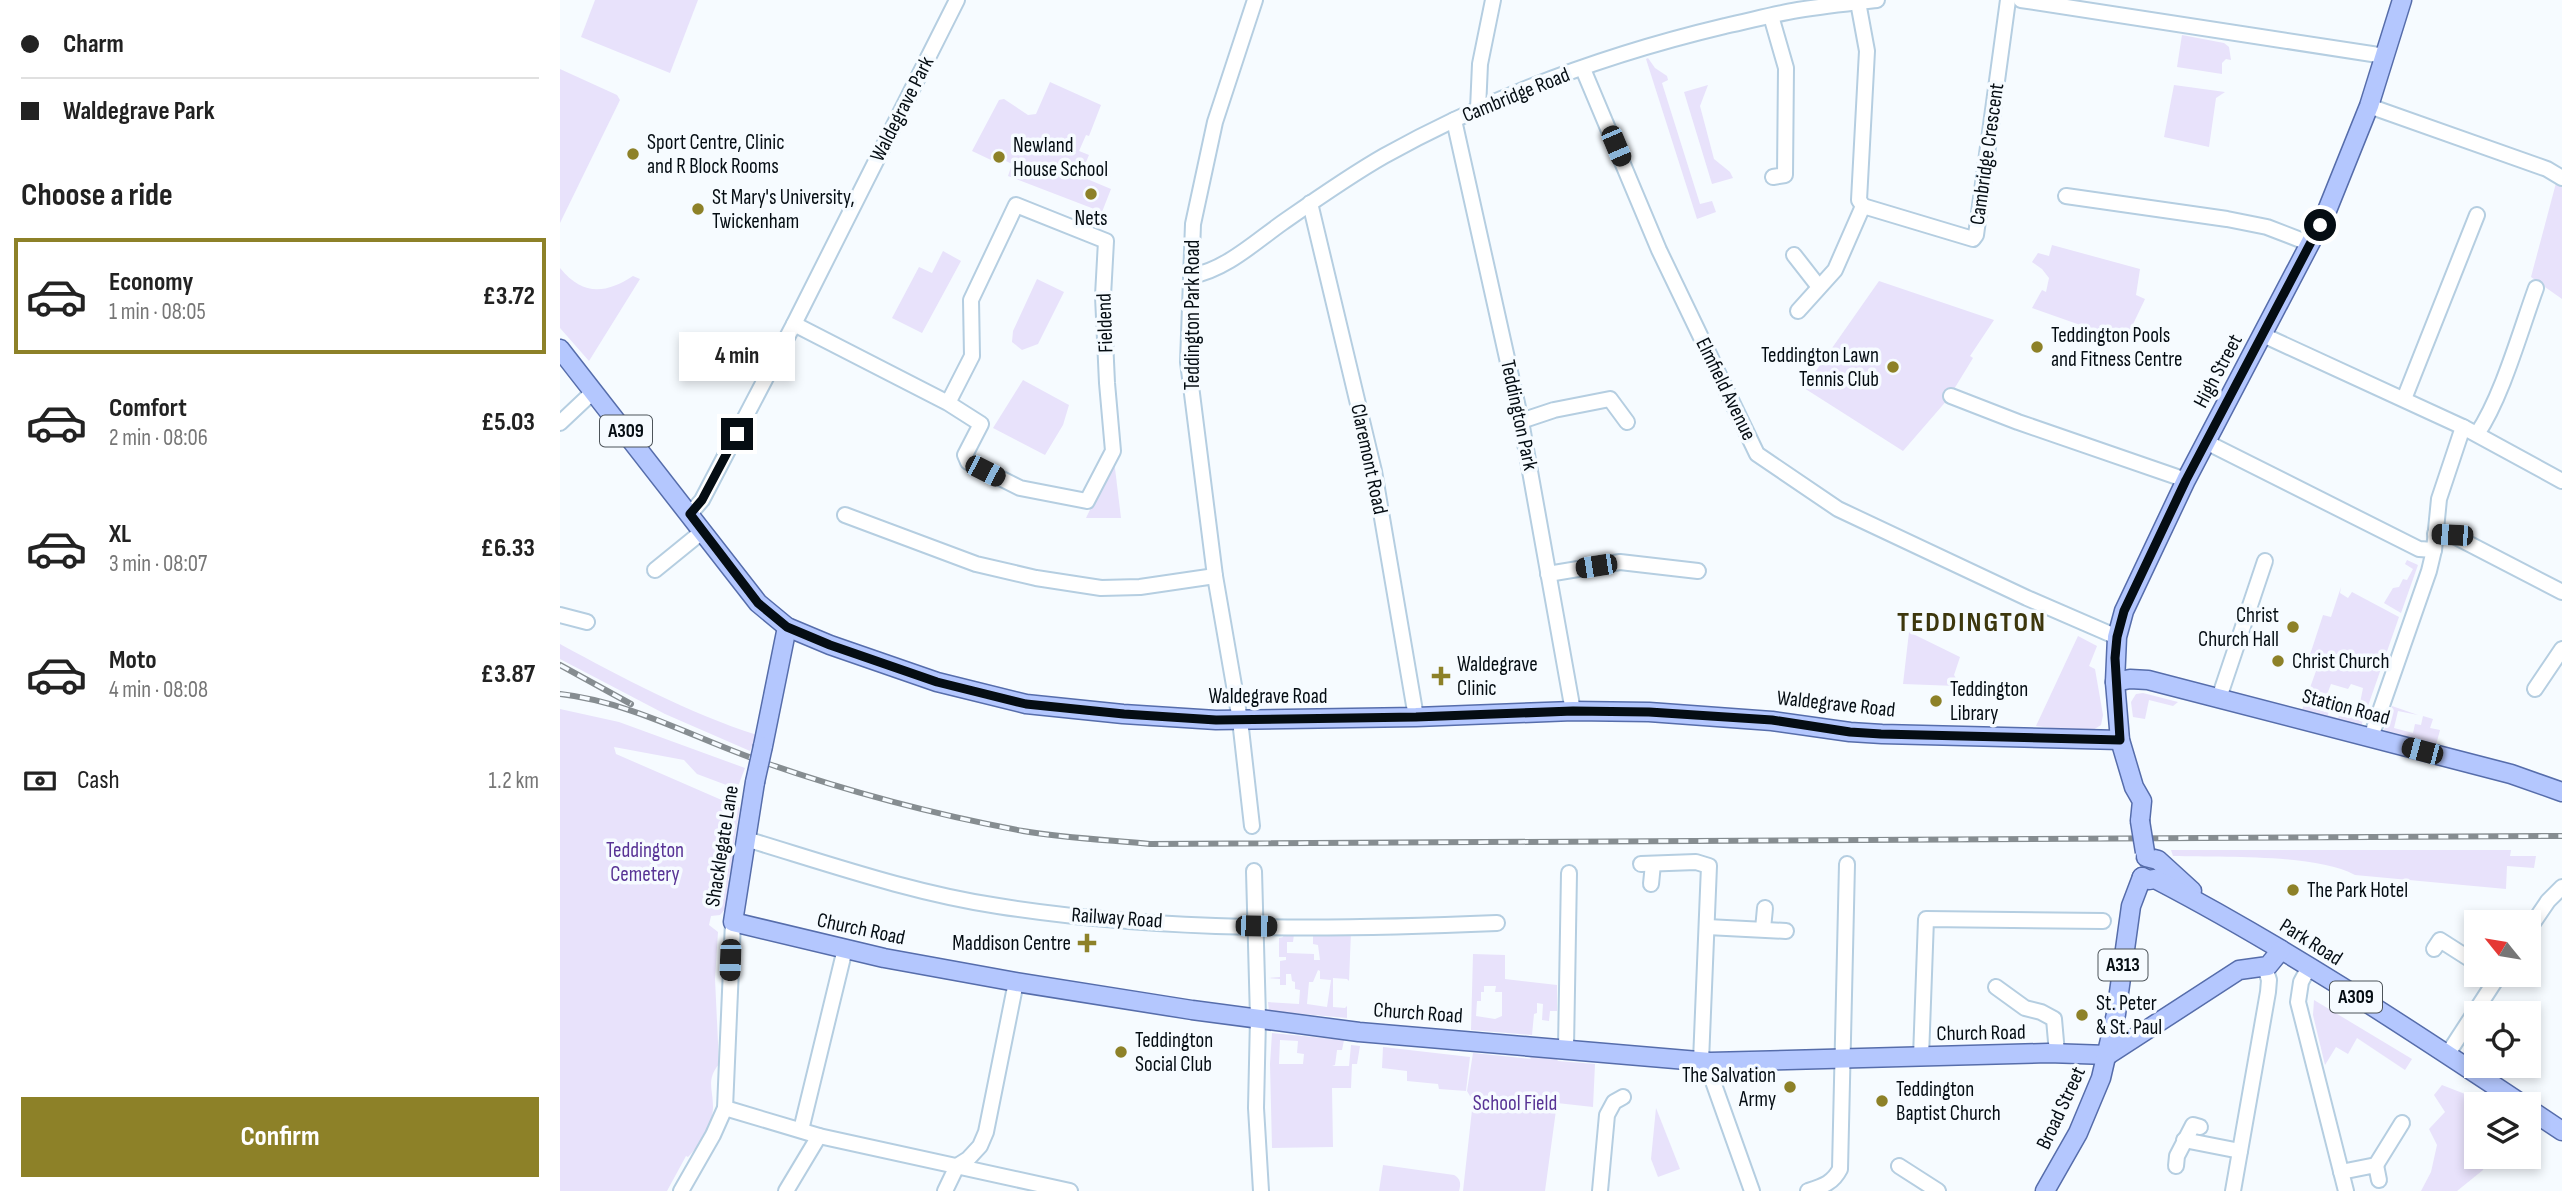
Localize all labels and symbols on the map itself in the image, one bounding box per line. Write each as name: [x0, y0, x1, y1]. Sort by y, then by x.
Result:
street label: Waldegrave Park: [865, 52, 939, 166]
street label: Cambridge Road: [1459, 62, 1573, 128]
street label: Cambridge Crescent: [1965, 81, 2009, 227]
car: [1599, 123, 1634, 169]
place label: Sport Centre, Clinic and R Block Rooms: [647, 130, 785, 179]
place label: Newland House School: [1013, 133, 1108, 182]
marker: Sport Centre, Clinic and R Block Rooms: [625, 146, 641, 162]
marker: Newland House School: [991, 149, 1007, 165]
place label: St Mary's University, Twickenham: [712, 185, 854, 234]
marker: Nets: [1083, 186, 1099, 202]
marker: St Mary's University, Twickenham: [690, 201, 706, 217]
place label: Nets: [1075, 206, 1107, 231]
route start: [2304, 209, 2336, 241]
street label: Teddington Park Road: [1180, 240, 1205, 390]
street label: Fieldend: [1091, 293, 1119, 353]
place label: Teddington Pools and Fitness Centre: [2051, 323, 2182, 372]
street label: High Street: [2188, 330, 2248, 412]
callout: 4 min: [679, 332, 795, 382]
street label: Elmfield Avenue: [1690, 334, 1762, 444]
marker: Teddington Pools and Fitness Centre: [2029, 339, 2045, 355]
place label: Teddington Lawn Tennis Club: [1761, 343, 1879, 392]
street label: Teddington Park: [1495, 357, 1543, 473]
marker: Teddington Lawn Tennis Club: [1885, 359, 1901, 375]
street label: Claremont Road: [1345, 401, 1393, 517]
road number: A309: [600, 416, 652, 446]
route end: [721, 418, 753, 450]
car: [962, 452, 1009, 490]
car: [2431, 523, 2474, 547]
car: [1574, 552, 1619, 580]
place label: Christ Church Hall: [2198, 603, 2279, 652]
district label: TEDDINGTON: [1897, 606, 2047, 639]
marker: Christ Church Hall: [2285, 619, 2301, 635]
place label: Christ Church: [2292, 649, 2389, 674]
place label: Waldegrave Clinic: [1457, 652, 1538, 701]
marker: Christ Church: [2270, 653, 2286, 669]
marker: Waldegrave Clinic: [1431, 666, 1451, 686]
place label: Teddington Library: [1950, 677, 2028, 726]
street label: Station Road: [2299, 683, 2393, 731]
street label: Waldegrave Road: [1208, 684, 1328, 709]
street label: Waldegrave Road: [1776, 685, 1896, 723]
marker: Teddington Library: [1928, 693, 1944, 709]
car: [2399, 735, 2446, 767]
street label: Shacklegate Lane: [700, 784, 744, 908]
park label: Teddington Cemetery: [606, 838, 684, 887]
place label: The Park Hotel: [2307, 878, 2408, 903]
marker: The Park Hotel: [2285, 882, 2301, 898]
street label: Railway Road: [1071, 902, 1163, 934]
street label: Church Road: [815, 907, 907, 951]
north arrow: [2464, 910, 2541, 987]
street label: Park Road: [2275, 913, 2347, 971]
car: [1235, 915, 1278, 937]
place label: Maddison Centre: [952, 931, 1071, 956]
marker: Maddison Centre: [1077, 933, 1097, 953]
car: [719, 939, 742, 981]
road number: A313: [2098, 950, 2148, 981]
road number: A309: [2330, 981, 2382, 1012]
place label: St. Peter & St. Paul: [2096, 991, 2162, 1040]
street label: Church Road: [1373, 997, 1463, 1029]
marker: St. Peter & St. Paul: [2074, 1007, 2090, 1023]
street label: Church Road: [1936, 1020, 2026, 1046]
place label: Teddington Social Club: [1135, 1028, 1213, 1077]
marker: Teddington Social Club: [1113, 1044, 1129, 1060]
place label: The Salvation Army: [1682, 1063, 1776, 1112]
street label: Broad Street: [2031, 1063, 2091, 1153]
place label: Teddington Baptist Church: [1896, 1077, 2001, 1126]
marker: The Salvation Army: [1782, 1079, 1798, 1095]
park label: School Field: [1473, 1091, 1557, 1116]
marker: Teddington Baptist Church: [1874, 1093, 1890, 1109]

